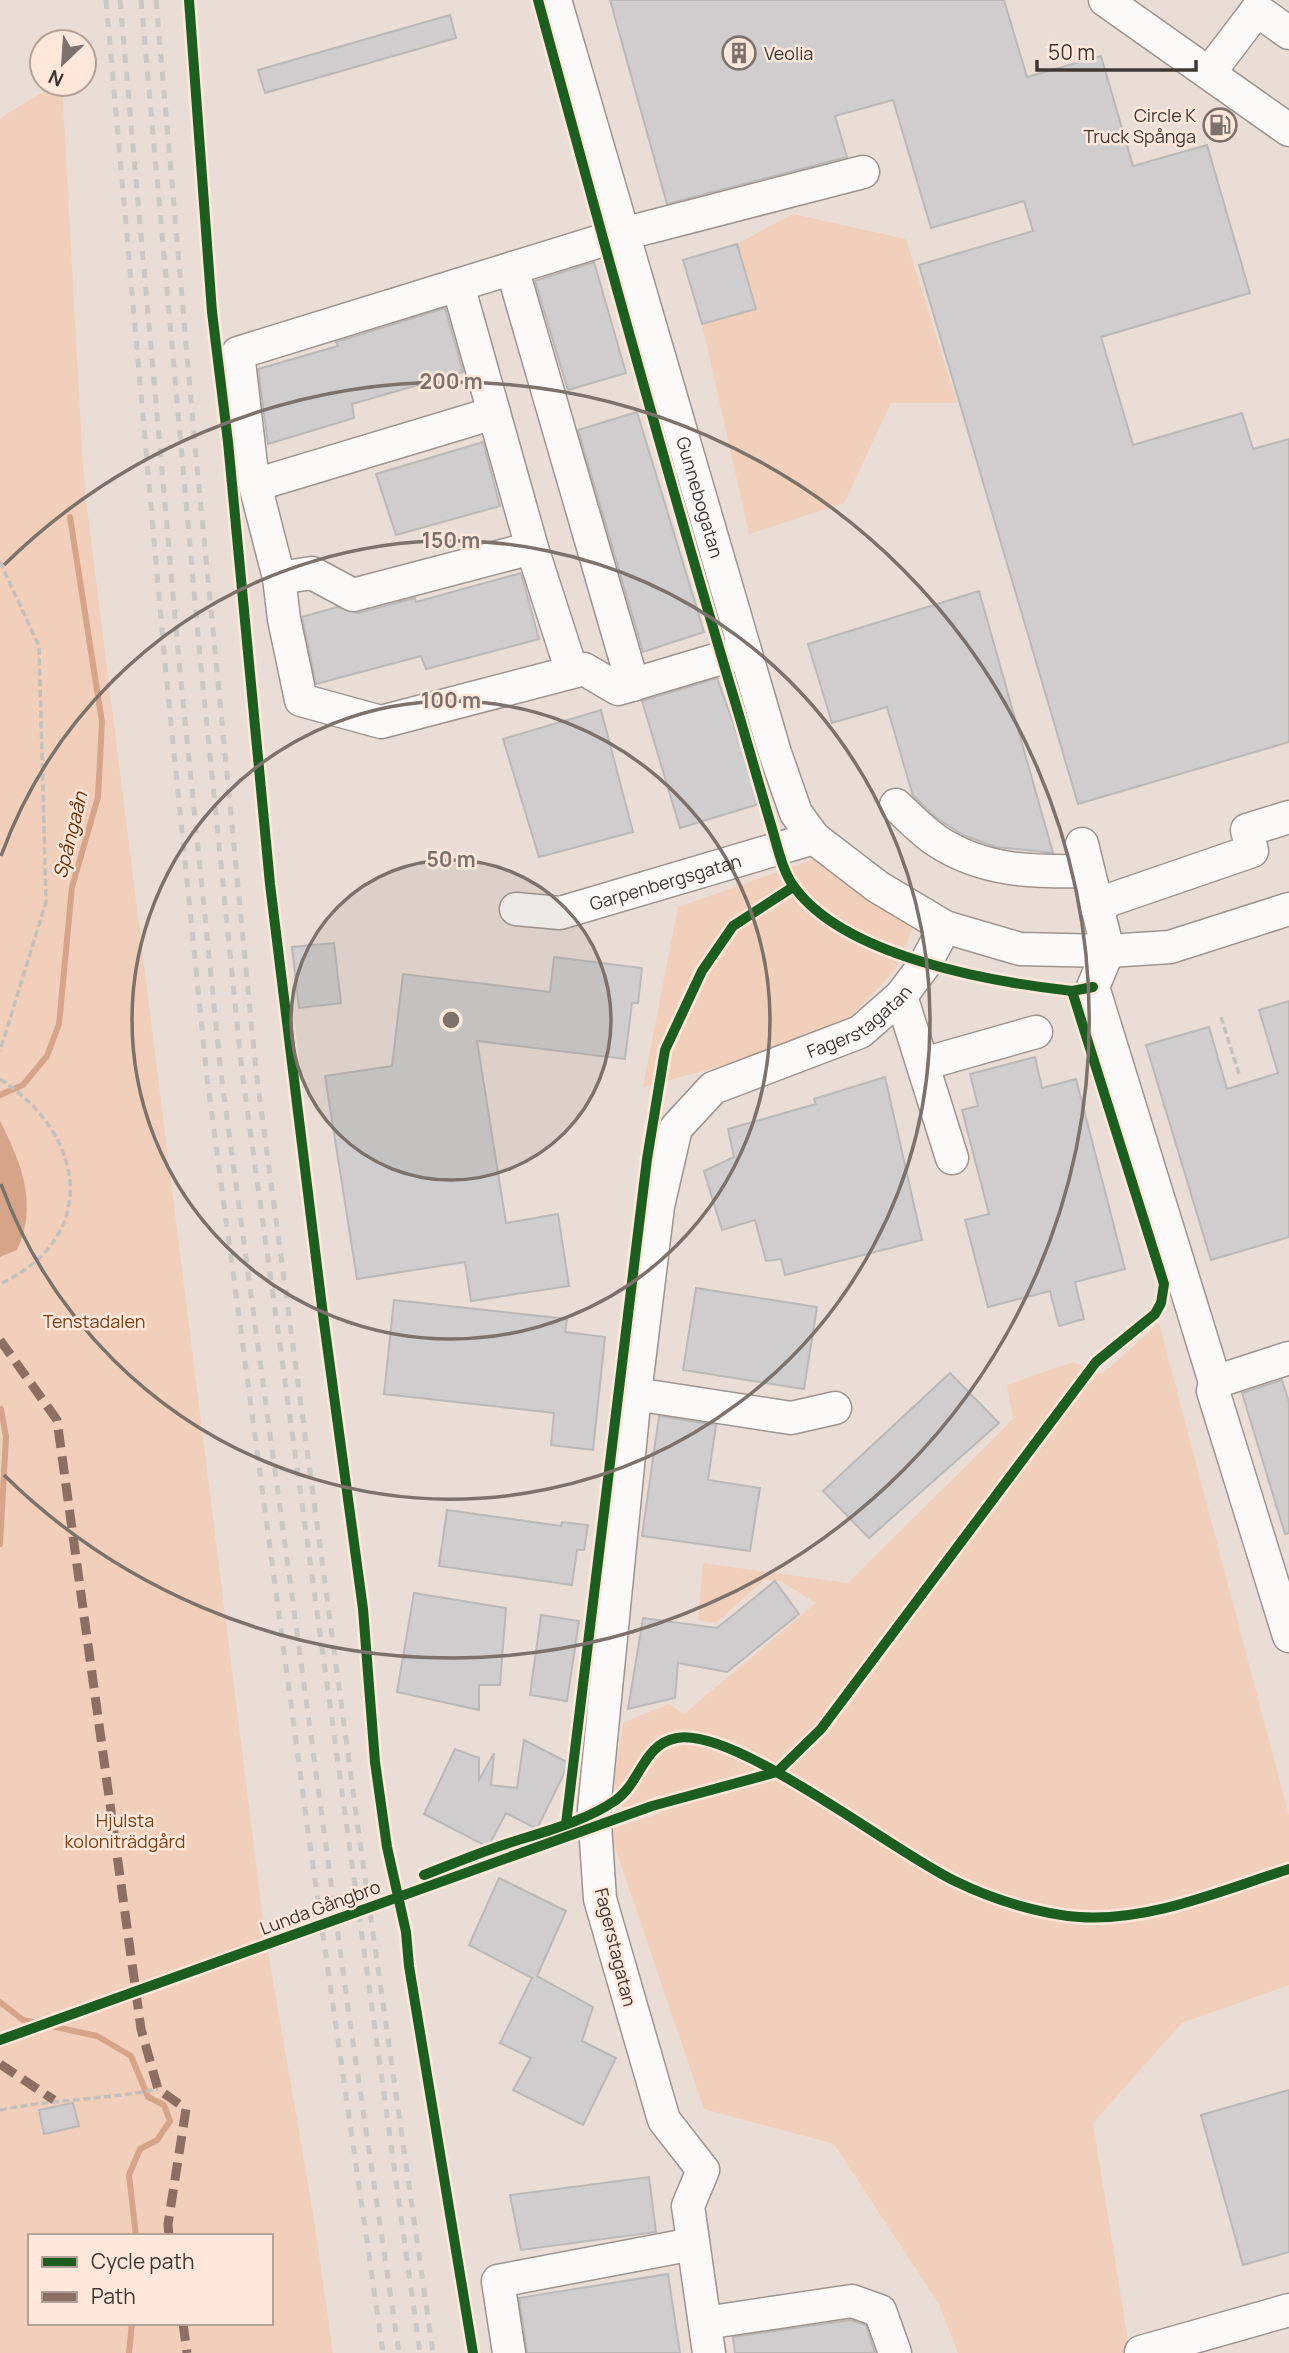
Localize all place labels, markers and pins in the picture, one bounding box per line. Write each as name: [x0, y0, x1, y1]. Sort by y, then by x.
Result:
building icon: Veolia: [720, 34, 758, 72]
place label: Veolia: [764, 41, 813, 65]
place label: Circle K Truck Spånga: [1083, 103, 1196, 148]
fuel station icon: Circle K Truck Spånga: [1201, 106, 1239, 144]
centre of rings: [439, 1008, 463, 1032]

